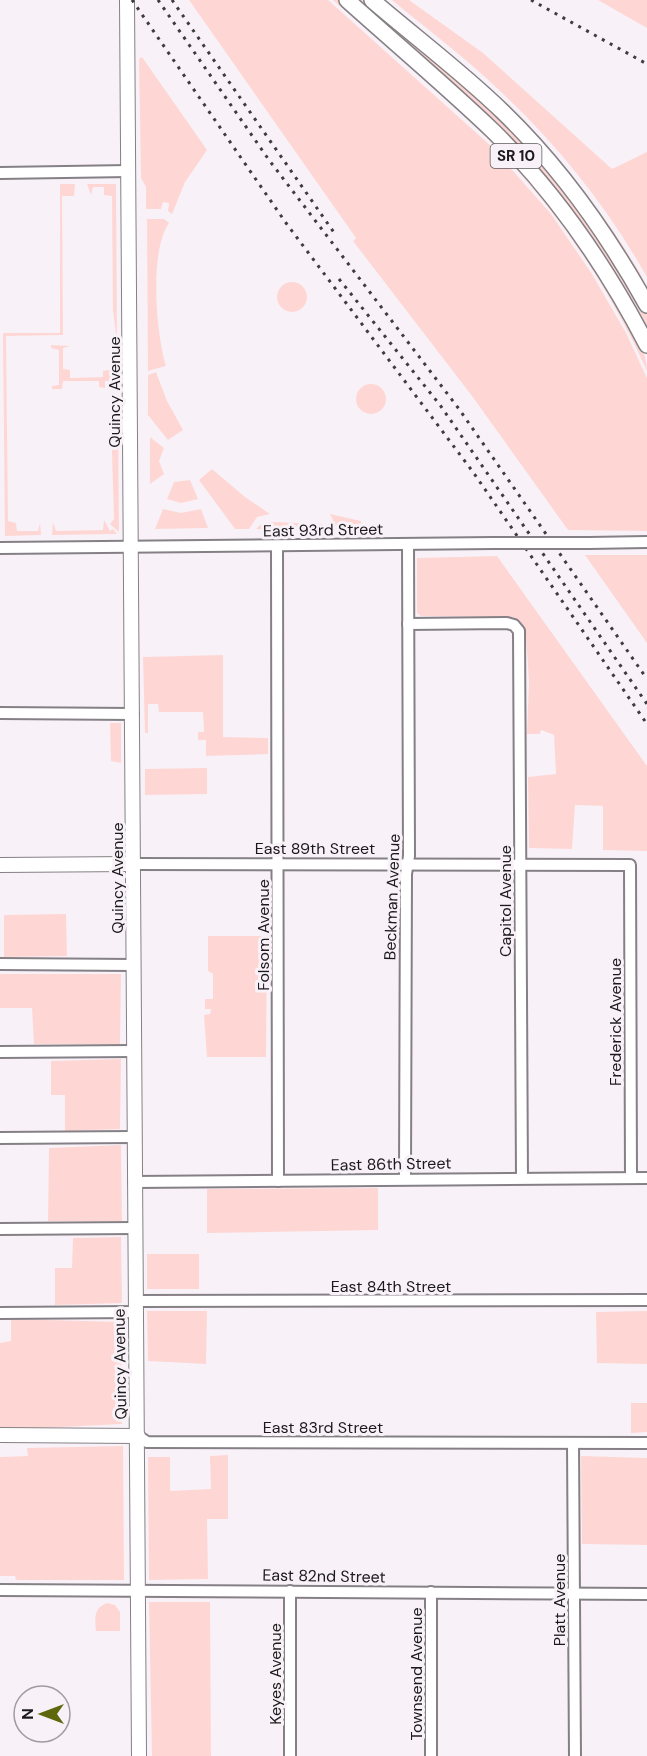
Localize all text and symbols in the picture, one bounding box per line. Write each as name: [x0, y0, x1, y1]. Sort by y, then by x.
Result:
road number: SR 10: [490, 144, 542, 168]
street label: Quincy Avenue: [104, 336, 125, 448]
street label: East 93rd Street: [263, 518, 383, 542]
street label: Quincy Avenue: [107, 822, 128, 934]
street label: Beckman Avenue: [379, 833, 405, 961]
street label: East 89th Street: [255, 838, 375, 859]
street label: Capitol Avenue: [495, 845, 516, 957]
street label: Folsom Avenue: [253, 879, 274, 991]
street label: Frederick Avenue: [605, 958, 626, 1086]
street label: East 86th Street: [330, 1152, 452, 1176]
street label: East 84th Street: [331, 1276, 451, 1297]
street label: Quincy Avenue: [109, 1308, 131, 1420]
street label: East 83rd Street: [263, 1417, 383, 1438]
street label: Platt Avenue: [549, 1554, 570, 1646]
street label: East 82nd Street: [262, 1564, 386, 1588]
street label: Townsend Avenue: [406, 1607, 427, 1741]
street label: Keyes Avenue: [265, 1623, 286, 1725]
north arrow: [12, 1684, 72, 1744]
text: N: [17, 1708, 38, 1720]

